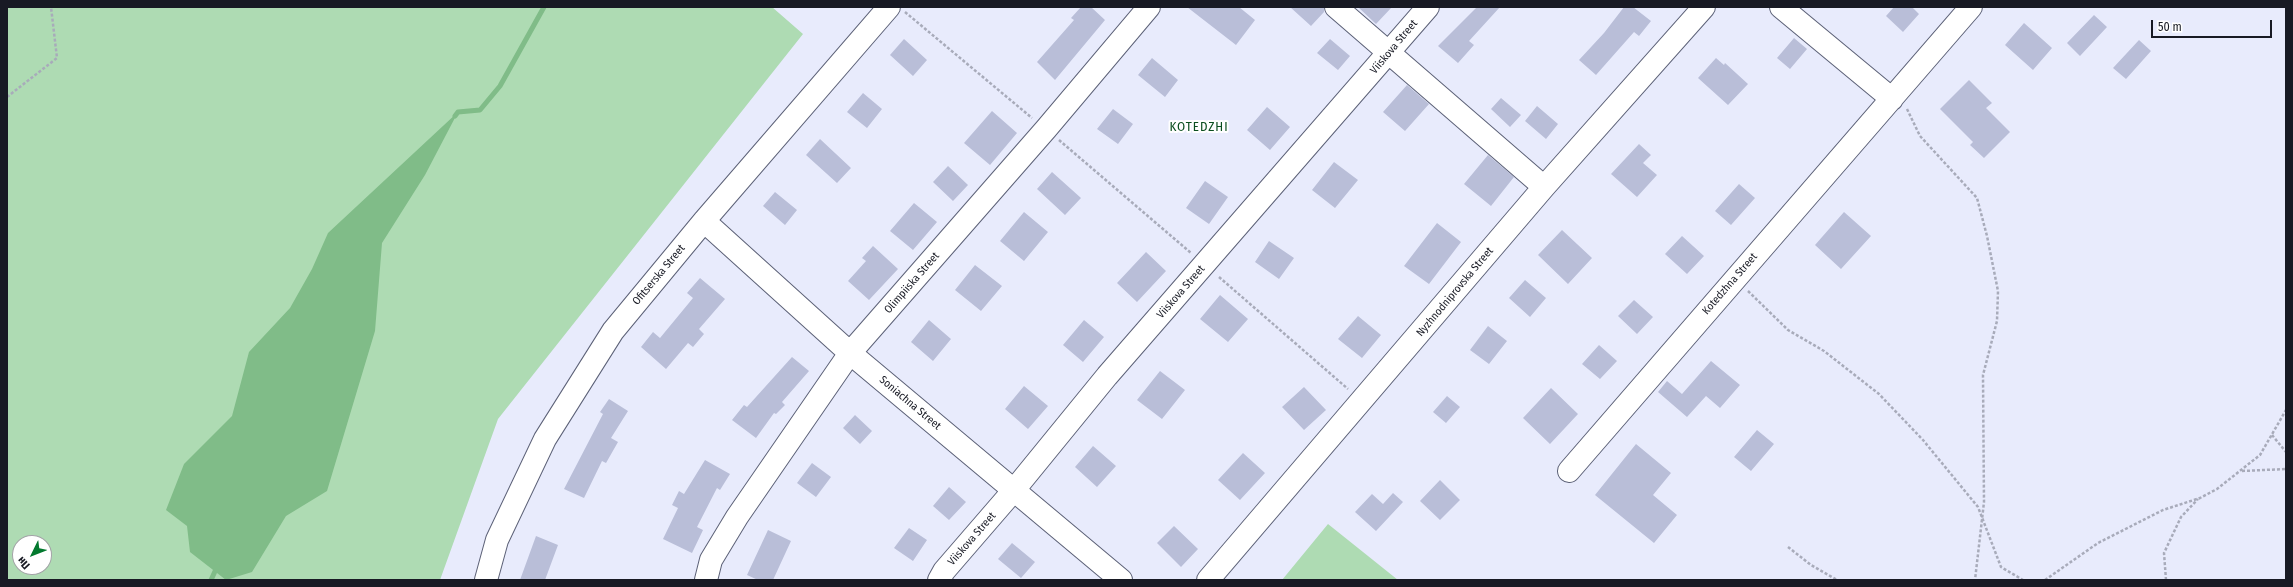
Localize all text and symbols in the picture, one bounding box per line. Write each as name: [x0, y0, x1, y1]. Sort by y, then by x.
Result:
scale bar: [2153, 12, 2274, 38]
street label: Viiskova Street: [1368, 17, 1420, 77]
text: 50 m: [2158, 20, 2182, 34]
district label: KOTEDZHI: [1169, 119, 1229, 135]
street label: Ofitserska Street: [630, 242, 688, 308]
street label: Nyzhnodniprovska Street: [1414, 245, 1496, 339]
street label: Olimpiiska Street: [882, 250, 942, 316]
street label: Kotedzhna Street: [1700, 251, 1760, 317]
street label: Viiskova Street: [1154, 263, 1208, 321]
street label: Soniachna Street: [876, 373, 944, 433]
street label: Viiskova Street: [945, 510, 999, 568]
north arrow: [12, 535, 52, 575]
text: Пн: [15, 554, 33, 572]

